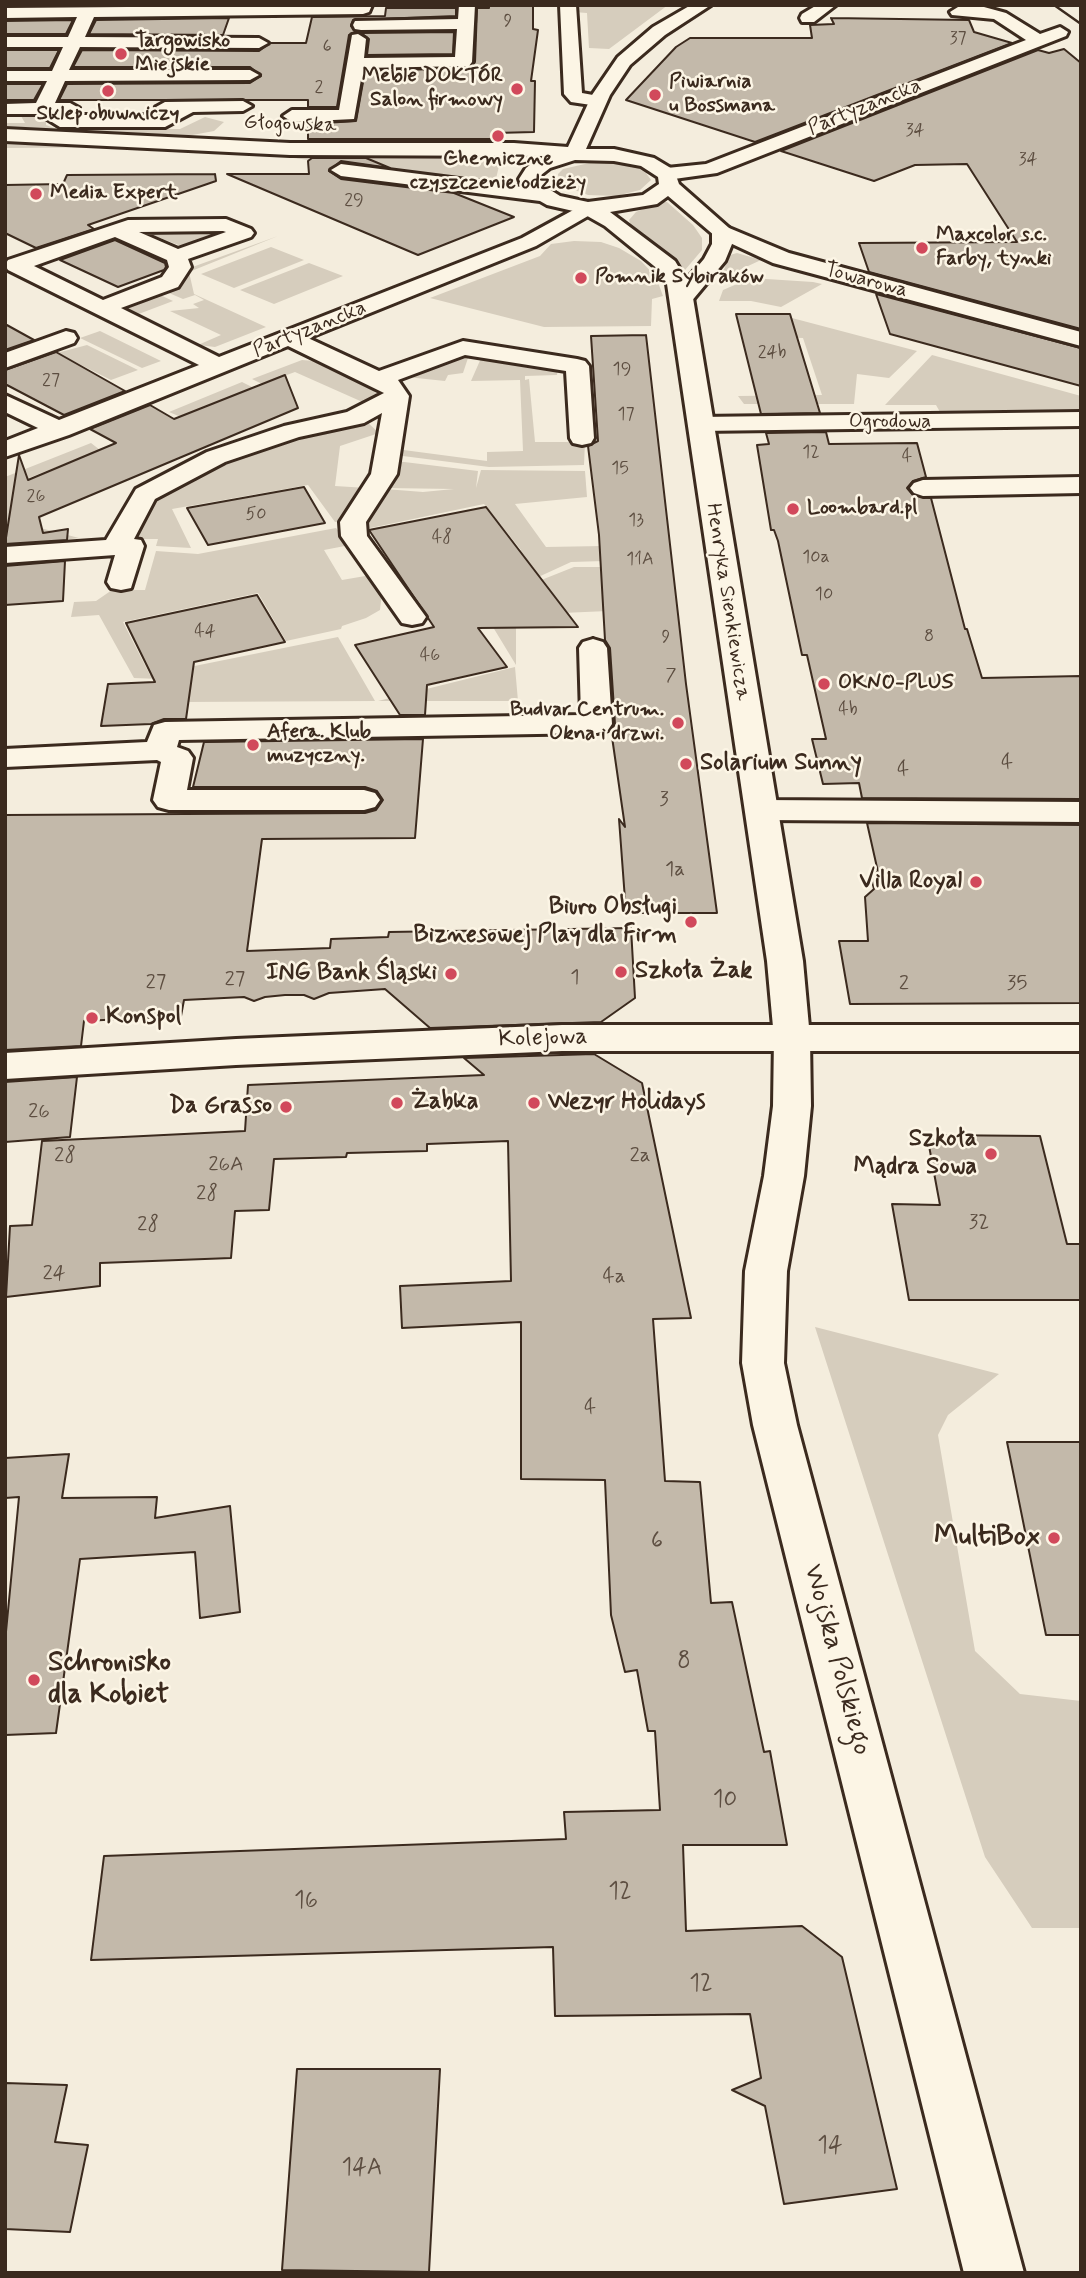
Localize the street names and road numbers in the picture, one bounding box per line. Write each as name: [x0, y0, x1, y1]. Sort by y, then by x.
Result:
street label: Partyzancka: [805, 74, 925, 142]
street label: Głogowska: [243, 111, 337, 139]
street label: Towarowa: [822, 258, 910, 304]
street label: Partyzancka: [250, 296, 370, 364]
street label: Ogrodowa: [849, 410, 931, 436]
street label: Henryka Sienkiewicza: [699, 502, 755, 702]
street label: Kolejowa: [498, 1023, 588, 1055]
street label: Wojska Polskiego: [794, 1561, 878, 1759]

